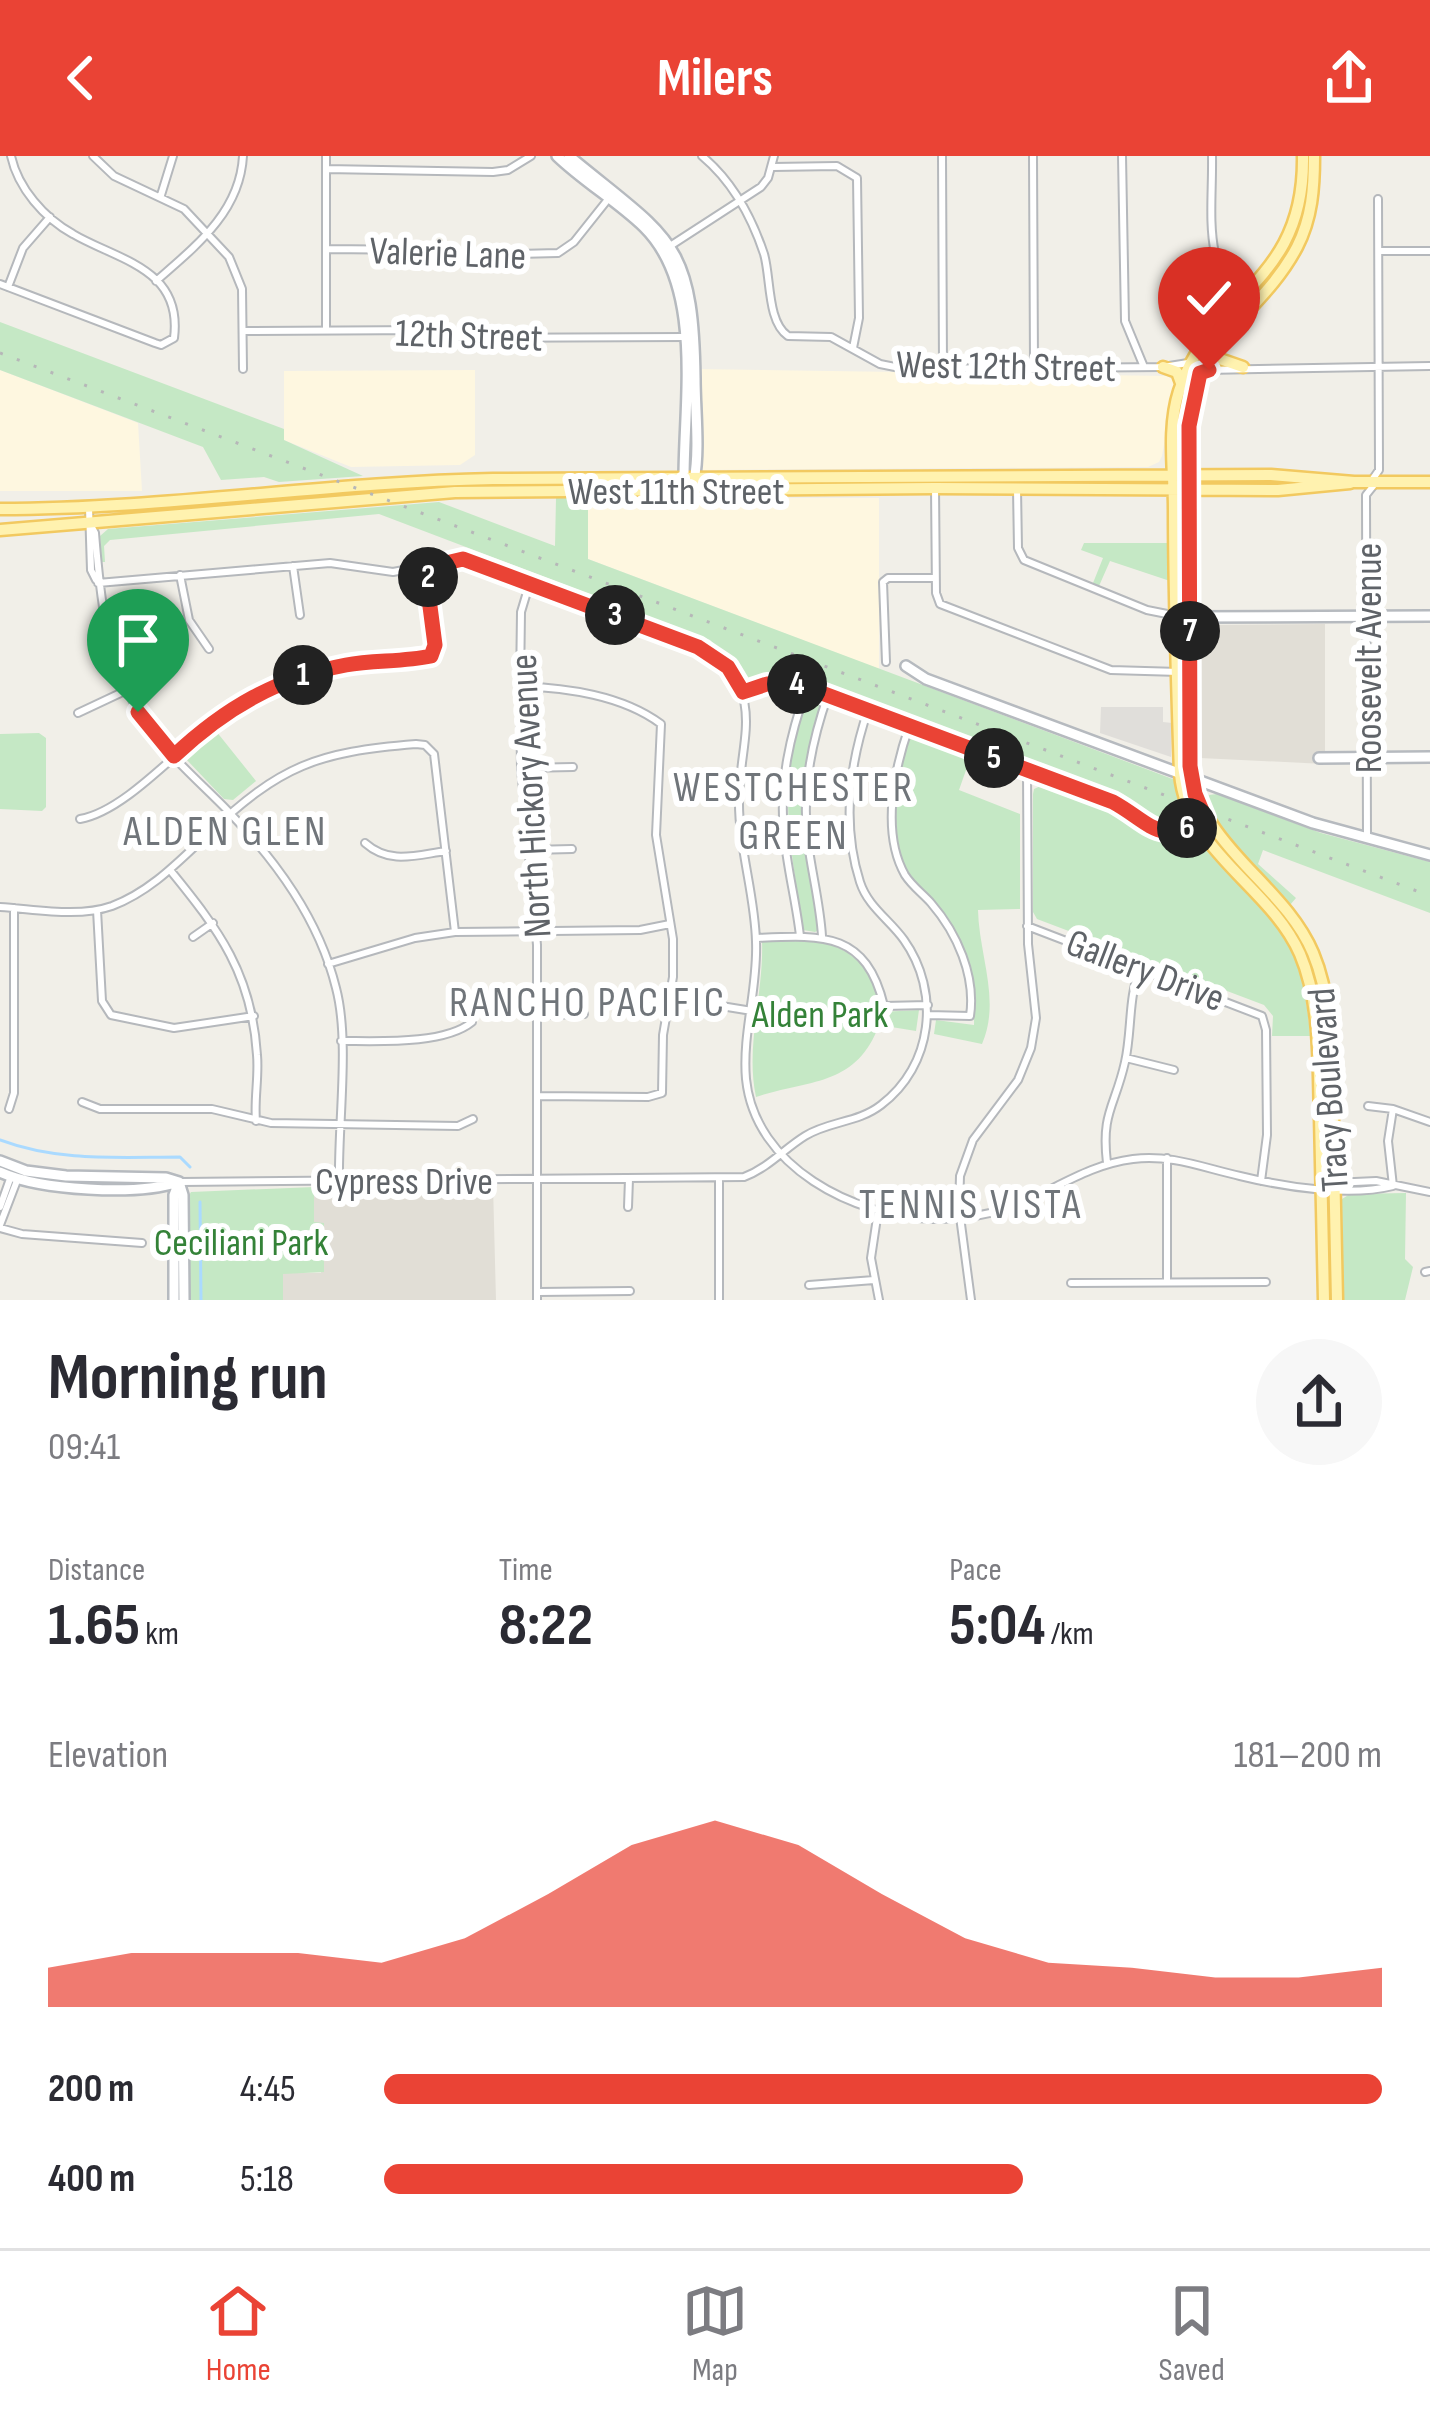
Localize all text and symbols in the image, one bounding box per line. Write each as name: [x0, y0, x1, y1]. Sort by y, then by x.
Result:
icon: back: [48, 45, 114, 111]
icon: share: [1316, 45, 1382, 111]
text: Milers: [657, 46, 773, 111]
street label: Valerie Lane: [369, 228, 527, 281]
pin: [1158, 247, 1260, 370]
icon: check: [1176, 265, 1242, 331]
street label: 12th Street: [395, 310, 543, 363]
street label: West 12th Street: [896, 342, 1116, 393]
street label: West 11th Street: [568, 469, 784, 516]
street label: Roosevelt Avenue: [1346, 543, 1393, 773]
pin: 2: [398, 547, 458, 607]
text: 2: [421, 557, 435, 597]
pin: 3: [585, 585, 645, 645]
pin: [87, 589, 189, 712]
text: 3: [608, 595, 622, 635]
pin: 7: [1160, 601, 1220, 661]
icon: arrive: [105, 607, 171, 673]
text: 7: [1183, 611, 1197, 651]
pin: 1: [273, 645, 333, 705]
street label: North Hickory Avenue: [501, 653, 562, 939]
pin: 4: [767, 654, 827, 714]
text: 1: [297, 655, 309, 695]
text: 4: [789, 664, 805, 704]
pin: 5: [964, 728, 1024, 788]
text: 5: [987, 738, 1001, 778]
district label: WESTCHESTER GREEN: [673, 763, 915, 862]
pin: 6: [1157, 798, 1217, 858]
district label: ALDEN GLEN: [123, 807, 328, 858]
text: 6: [1179, 808, 1195, 848]
street label: Gallery Drive: [1060, 920, 1231, 1023]
district label: RANCHO PACIFIC: [449, 978, 727, 1029]
street label: Tracy Boulevard: [1299, 986, 1360, 1193]
park label: Alden Park: [751, 992, 888, 1039]
street label: Cypress Drive: [315, 1159, 493, 1206]
district label: TENNIS VISTA: [859, 1180, 1083, 1231]
park label: Ceciliani Park: [154, 1220, 328, 1267]
text: Morning run: [48, 1339, 328, 1418]
button: share: [1256, 1339, 1382, 1465]
text: 09:41: [48, 1424, 120, 1471]
text: Distance: [48, 1550, 145, 1590]
text: Time: [499, 1550, 553, 1590]
text: Pace: [949, 1550, 1002, 1590]
text: 1.65: [48, 1590, 140, 1662]
text: 8:22: [499, 1590, 593, 1662]
text: 5:04: [949, 1590, 1046, 1662]
text: km: [140, 1614, 179, 1654]
text: /km: [1046, 1614, 1094, 1654]
text: Elevation: [48, 1732, 168, 1779]
text: 181–200 m: [1234, 1732, 1382, 1779]
text: 200 m: [48, 2066, 134, 2113]
text: 4:45: [240, 2066, 296, 2113]
text: 400 m: [48, 2156, 135, 2203]
text: 5:18: [240, 2156, 294, 2203]
tab: Home: [205, 2278, 271, 2390]
tab: Map: [682, 2278, 748, 2390]
tab: Saved: [1159, 2278, 1225, 2390]

